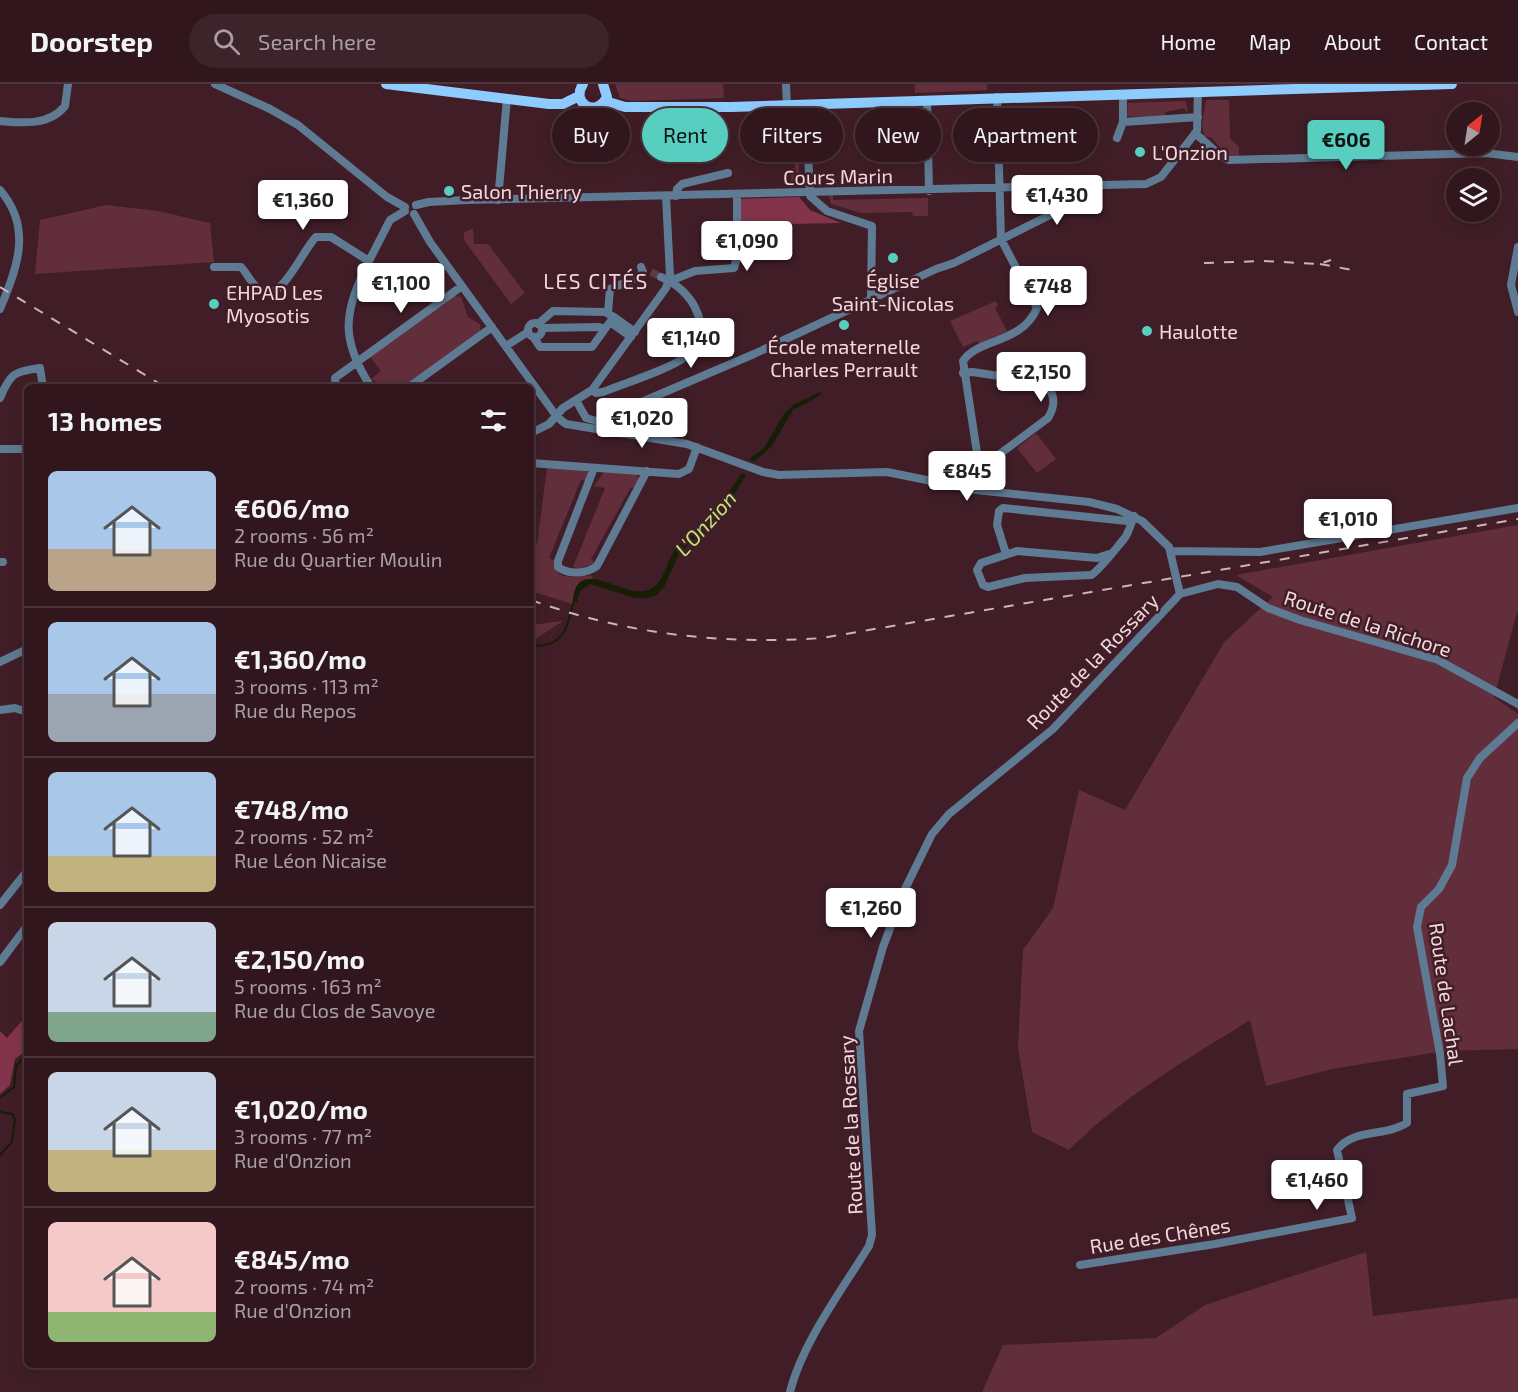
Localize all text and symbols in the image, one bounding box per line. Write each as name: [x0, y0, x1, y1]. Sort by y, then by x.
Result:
search box: [189, 14, 609, 68]
text: Doorstep: [30, 24, 153, 58]
icon: search: [210, 25, 243, 58]
text: Search here: [258, 28, 376, 54]
text: Home: [1160, 29, 1216, 54]
text: Map: [1249, 29, 1291, 54]
text: About: [1324, 29, 1381, 54]
text: Contact: [1414, 29, 1488, 54]
north arrow: [1446, 102, 1500, 156]
map controls: [1446, 102, 1500, 222]
chip: Buy: [552, 108, 630, 162]
chip: Rent: [642, 108, 728, 162]
chip: Filters: [740, 108, 843, 162]
chip: New: [855, 108, 941, 162]
chip: Apartment: [953, 108, 1098, 162]
pin: €606: [1310, 120, 1382, 171]
text: €606: [1321, 127, 1371, 151]
place label: L'Onzion: [1152, 140, 1228, 164]
marker: L'Onzion: [1133, 145, 1147, 159]
street label: Cours Marin: [783, 163, 893, 189]
button: layers: [1446, 168, 1500, 222]
pin: €1,430: [1008, 175, 1106, 226]
place label: Salon Thierry: [461, 179, 582, 203]
pin: €1,360: [254, 180, 352, 231]
text: €1,430: [1026, 182, 1088, 206]
marker: Salon Thierry: [442, 184, 456, 198]
text: €1,360: [272, 187, 334, 211]
pin: €1,090: [698, 221, 796, 272]
text: €1,090: [715, 228, 779, 252]
marker: Église Saint-Nicolas: [886, 251, 900, 265]
pin: €1,100: [352, 263, 450, 314]
pin: €748: [1012, 266, 1084, 317]
district label: LES CITÉS: [543, 268, 649, 293]
place label: Église Saint-Nicolas: [832, 268, 954, 315]
text: €1,100: [371, 270, 431, 294]
text: €748: [1024, 273, 1072, 297]
place label: EHPAD Les Myosotis: [226, 280, 323, 327]
marker: EHPAD Les Myosotis: [207, 297, 221, 311]
pin: €1,140: [642, 318, 740, 369]
marker: École maternelle Charles Perrault: [837, 318, 851, 332]
place label: Haulotte: [1159, 319, 1238, 343]
marker: Haulotte: [1140, 324, 1154, 338]
text: €1,140: [661, 325, 721, 349]
place label: École maternelle Charles Perrault: [767, 334, 921, 381]
pin: €2,150: [992, 352, 1090, 403]
text: €2,150: [1011, 359, 1071, 383]
pin: €1,020: [593, 398, 691, 449]
icon: filters: [477, 404, 510, 437]
text: 13 homes: [48, 405, 162, 436]
text: €1,020: [610, 405, 674, 429]
pin: €845: [931, 451, 1003, 502]
text: €845: [942, 458, 992, 482]
water label: L'Onzion: [669, 485, 741, 561]
text: €606/mo: [234, 492, 350, 523]
icon: home: [96, 495, 168, 567]
pin: €1,010: [1299, 499, 1397, 550]
text: €1,010: [1318, 506, 1378, 530]
text: 2 rooms · 56 m²: [234, 523, 374, 547]
text: Rue du Quartier Moulin: [234, 547, 442, 571]
street label: Route de la Richore: [1281, 585, 1455, 661]
street label: Route de la Rossary: [1021, 588, 1163, 734]
text: €1,360/mo: [234, 643, 366, 674]
icon: home: [96, 646, 168, 718]
text: 3 rooms · 113 m²: [234, 674, 379, 698]
text: Rue du Repos: [234, 698, 356, 722]
text: €748/mo: [234, 793, 349, 824]
icon: home: [96, 796, 168, 868]
text: 2 rooms · 52 m²: [234, 824, 374, 848]
text: Rue Léon Nicaise: [234, 848, 387, 872]
pin: €1,260: [822, 888, 920, 939]
text: €1,260: [840, 895, 902, 919]
street label: Route de Lachal: [1425, 921, 1469, 1067]
text: €2,150/mo: [234, 943, 365, 974]
icon: home: [96, 946, 168, 1018]
text: 5 rooms · 163 m²: [234, 974, 382, 998]
text: Rue du Clos de Savoye: [234, 998, 435, 1022]
street label: Route de la Rossary: [833, 1034, 867, 1215]
text: €1,020/mo: [234, 1093, 368, 1124]
icon: home: [96, 1096, 168, 1168]
text: 3 rooms · 77 m²: [234, 1124, 372, 1148]
text: Rue d'Onzion: [234, 1148, 352, 1172]
pin: €1,460: [1268, 1160, 1366, 1211]
text: €1,460: [1285, 1167, 1349, 1191]
street label: Rue des Chênes: [1088, 1212, 1232, 1258]
text: €845/mo: [234, 1243, 350, 1274]
icon: home: [96, 1246, 168, 1318]
text: 2 rooms · 74 m²: [234, 1274, 374, 1298]
text: Rue d'Onzion: [234, 1298, 352, 1322]

